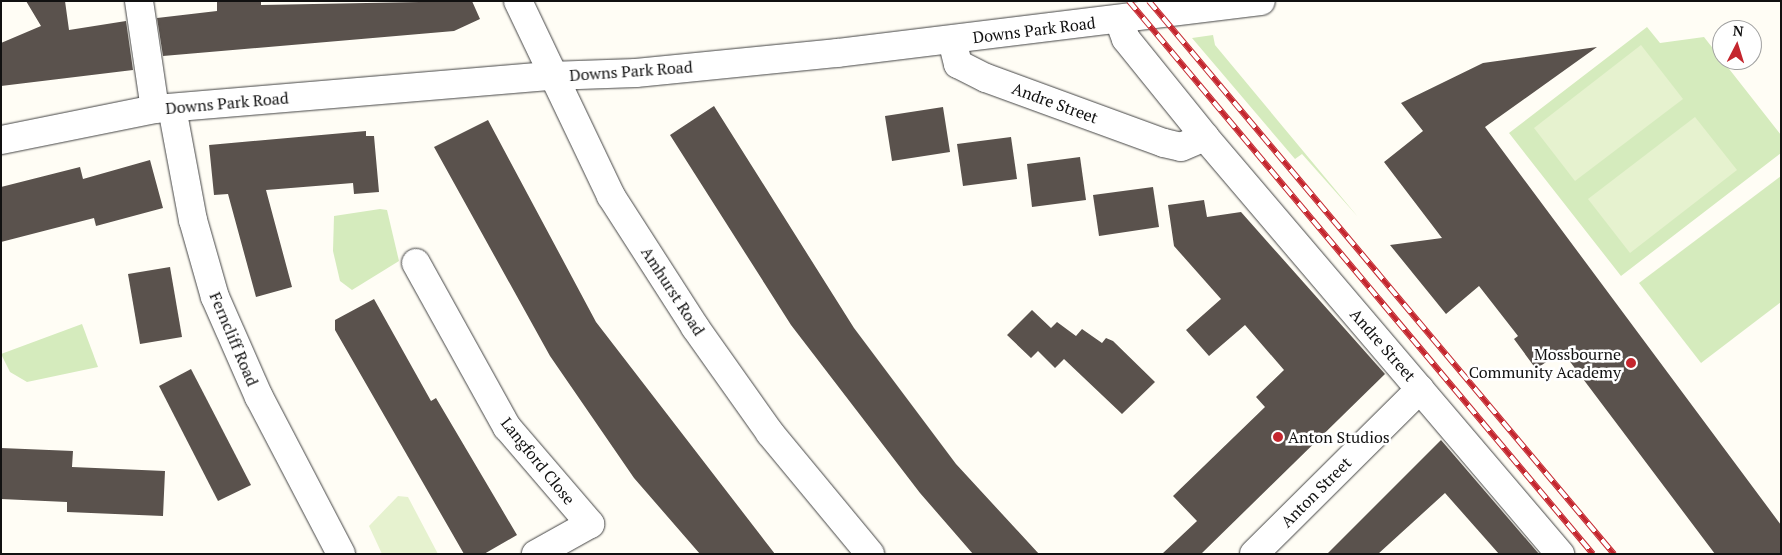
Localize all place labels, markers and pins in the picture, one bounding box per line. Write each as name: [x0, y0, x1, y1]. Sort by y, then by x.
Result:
place label: Mossbourne Community Academy: [1469, 344, 1621, 382]
marker: Mossbourne Community Academy: [1625, 357, 1637, 369]
place label: Anton Studios: [1288, 427, 1390, 447]
marker: Anton Studios: [1272, 431, 1284, 443]

